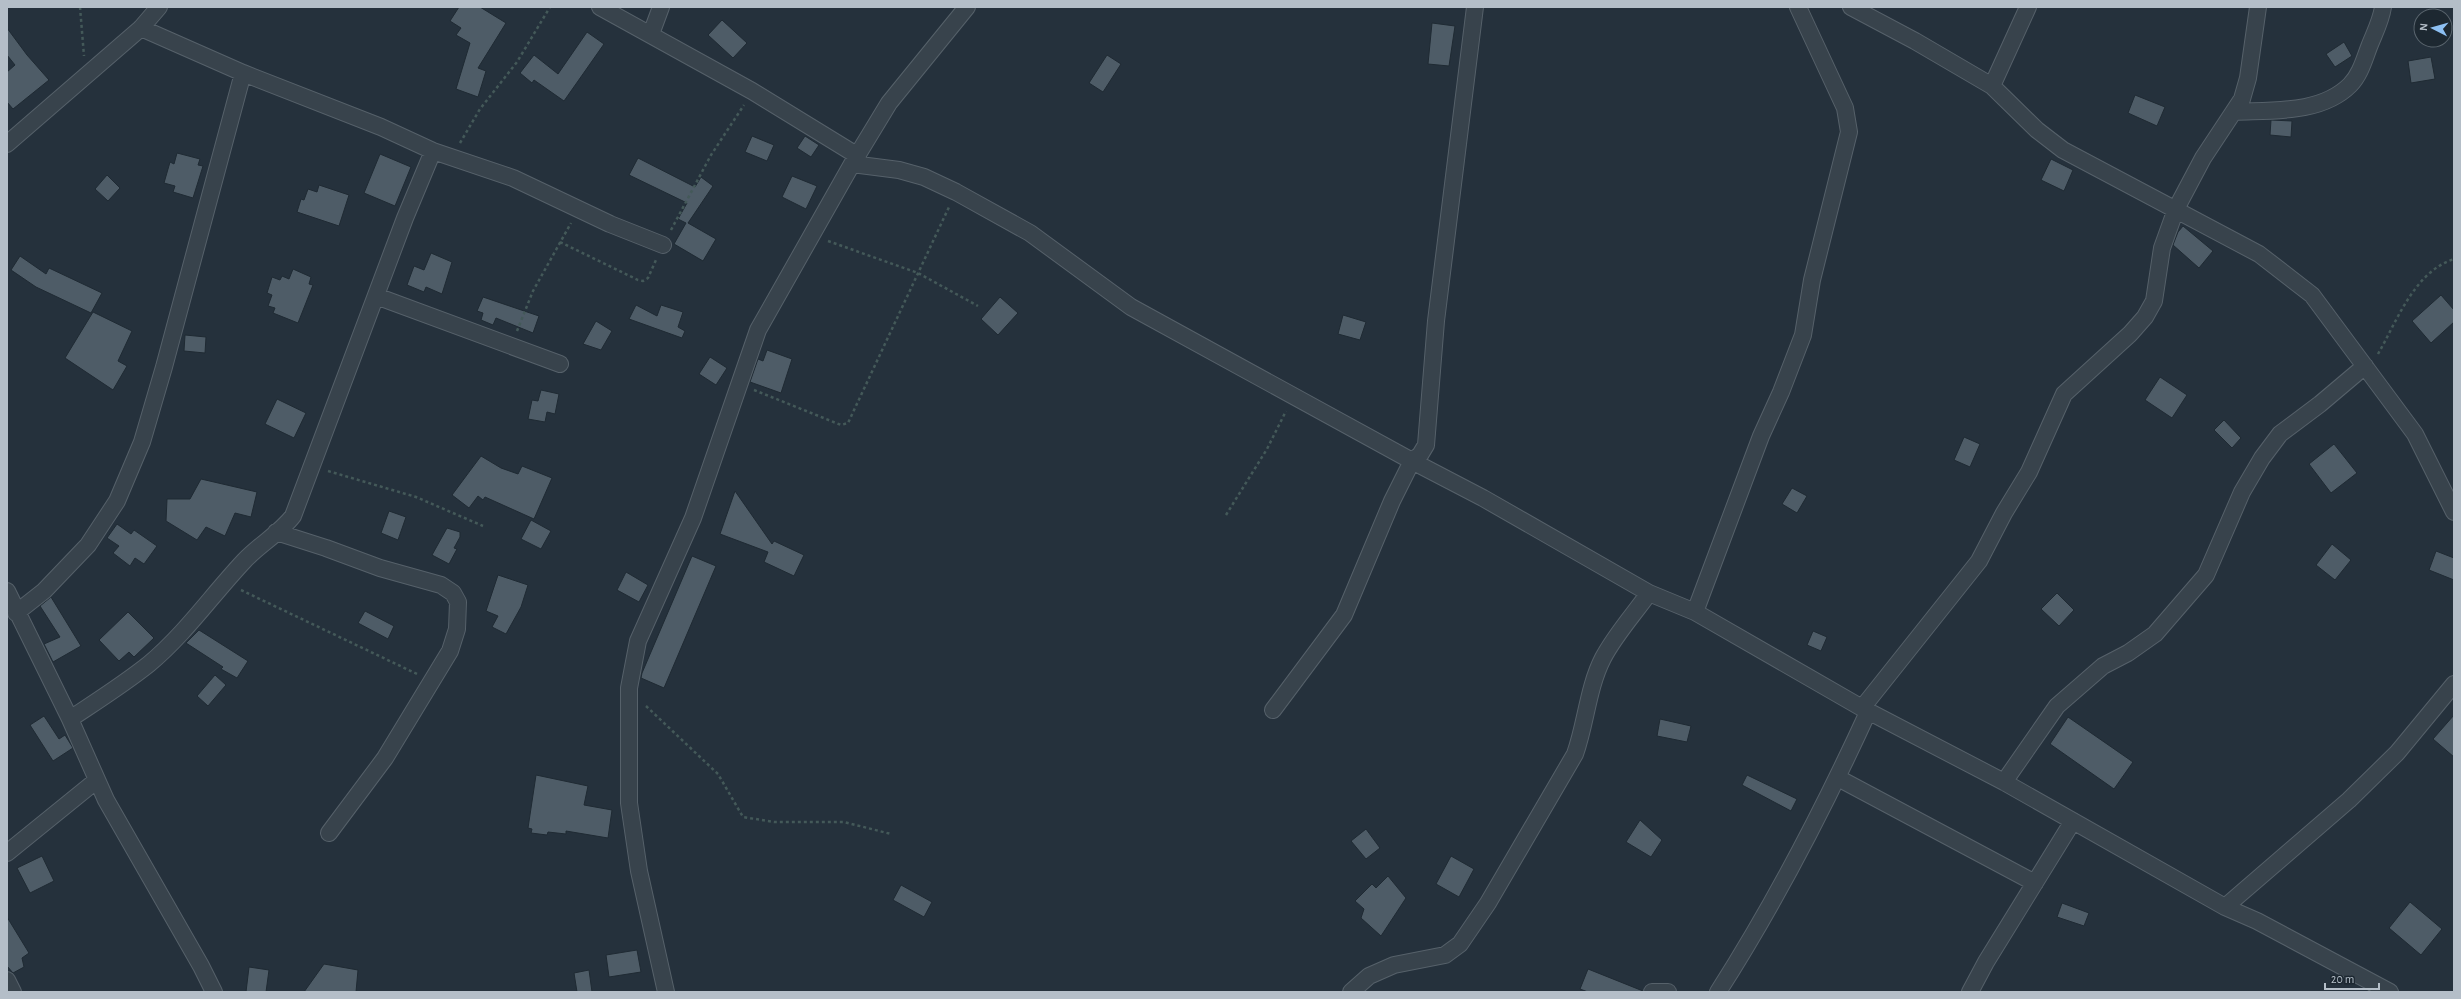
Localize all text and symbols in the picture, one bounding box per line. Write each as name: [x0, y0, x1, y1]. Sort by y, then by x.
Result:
north arrow: [2413, 8, 2453, 48]
text: N: [2418, 23, 2429, 31]
scale bar: [2325, 965, 2379, 991]
text: 20 m: [2331, 973, 2354, 985]

